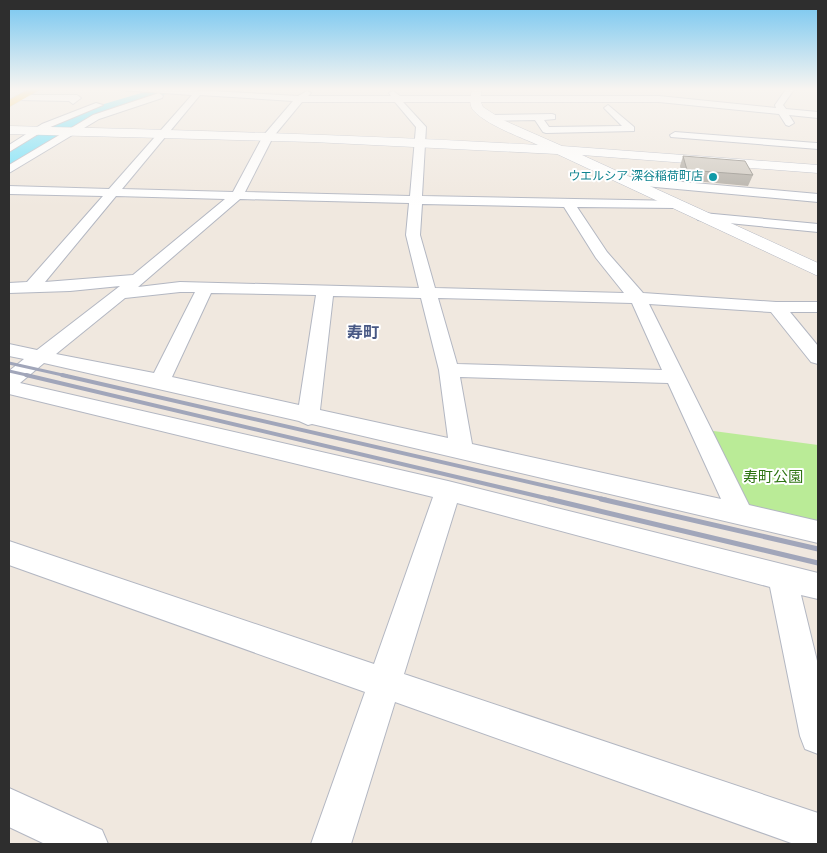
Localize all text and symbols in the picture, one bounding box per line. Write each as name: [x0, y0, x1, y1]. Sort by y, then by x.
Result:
place label: ウエルシア 深谷稲荷町店: [568, 169, 703, 185]
marker: ウエルシア 深谷稲荷町店: [707, 171, 719, 183]
district label: 寿町: [347, 324, 379, 344]
park label: 寿町公園: [743, 469, 803, 488]

